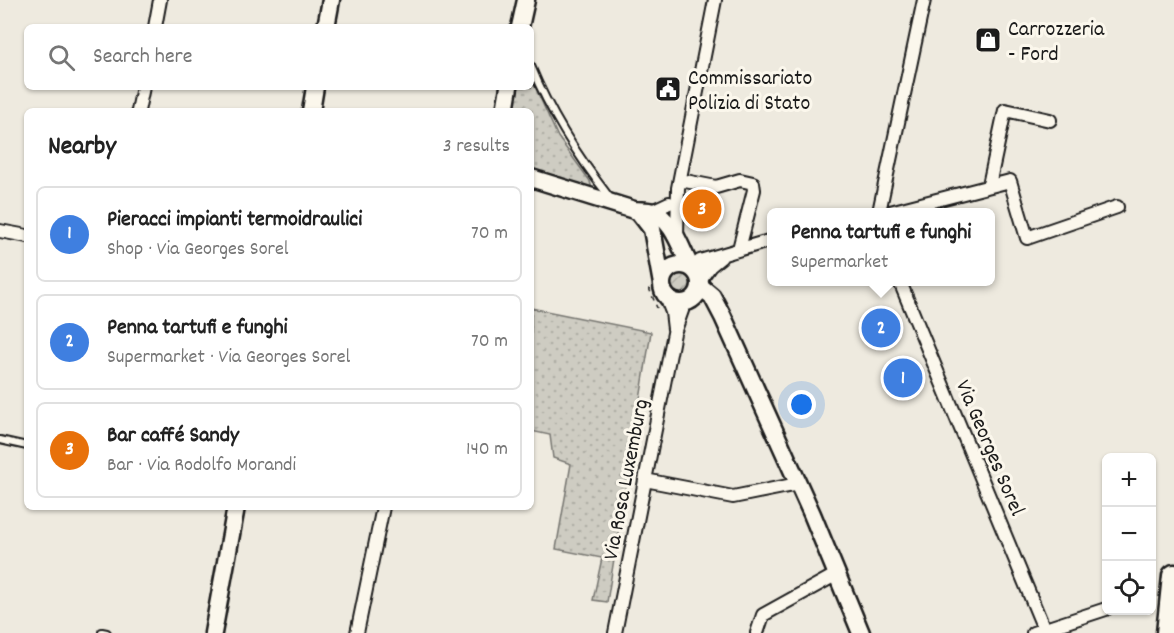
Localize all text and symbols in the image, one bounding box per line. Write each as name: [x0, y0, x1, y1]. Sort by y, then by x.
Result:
place label: Carrozzeria - Ford: [1008, 15, 1105, 71]
search box: [24, 24, 534, 90]
shop icon: Carrozzeria - Ford: [973, 25, 1003, 55]
icon: search: [45, 41, 78, 74]
text: Search here: [93, 42, 192, 73]
place label: Commissariato Polizia di Stato: [688, 64, 812, 120]
public building icon: Commissariato Polizia di Stato: [653, 74, 683, 104]
text: Nearby: [48, 129, 116, 166]
text: 3 results: [443, 133, 510, 161]
pin: 3: [682, 186, 722, 232]
text: Pieracci impianti termoidraulici: [107, 205, 362, 236]
popup: [767, 208, 995, 286]
text: Penna tartufi e funghi: [791, 218, 971, 249]
text: 1: [67, 220, 72, 248]
text: 70 m: [471, 220, 508, 248]
text: Shop · Via Georges Sorel: [107, 236, 289, 264]
text: Supermarket: [791, 249, 889, 277]
pin: 2: [862, 306, 900, 350]
text: Penna tartufi e funghi: [107, 313, 288, 344]
text: 2: [65, 328, 74, 356]
text: 70 m: [471, 328, 508, 356]
text: Supermarket · Via Georges Sorel: [107, 344, 350, 372]
pin: 1: [884, 356, 922, 400]
street label: Via Georges Sorel: [946, 376, 1031, 521]
your location: [787, 390, 816, 419]
street label: Via Rosa Luxemburg: [597, 397, 658, 563]
text: Bar caffé Sandy: [107, 421, 239, 452]
text: 3: [65, 436, 74, 464]
text: 140 m: [466, 436, 508, 464]
text: Bar · Via Rodolfo Morandi: [107, 452, 296, 480]
map controls: [1102, 453, 1156, 615]
button: +: [1102, 453, 1156, 507]
button: −: [1102, 507, 1156, 561]
button: locate: [1102, 561, 1156, 615]

